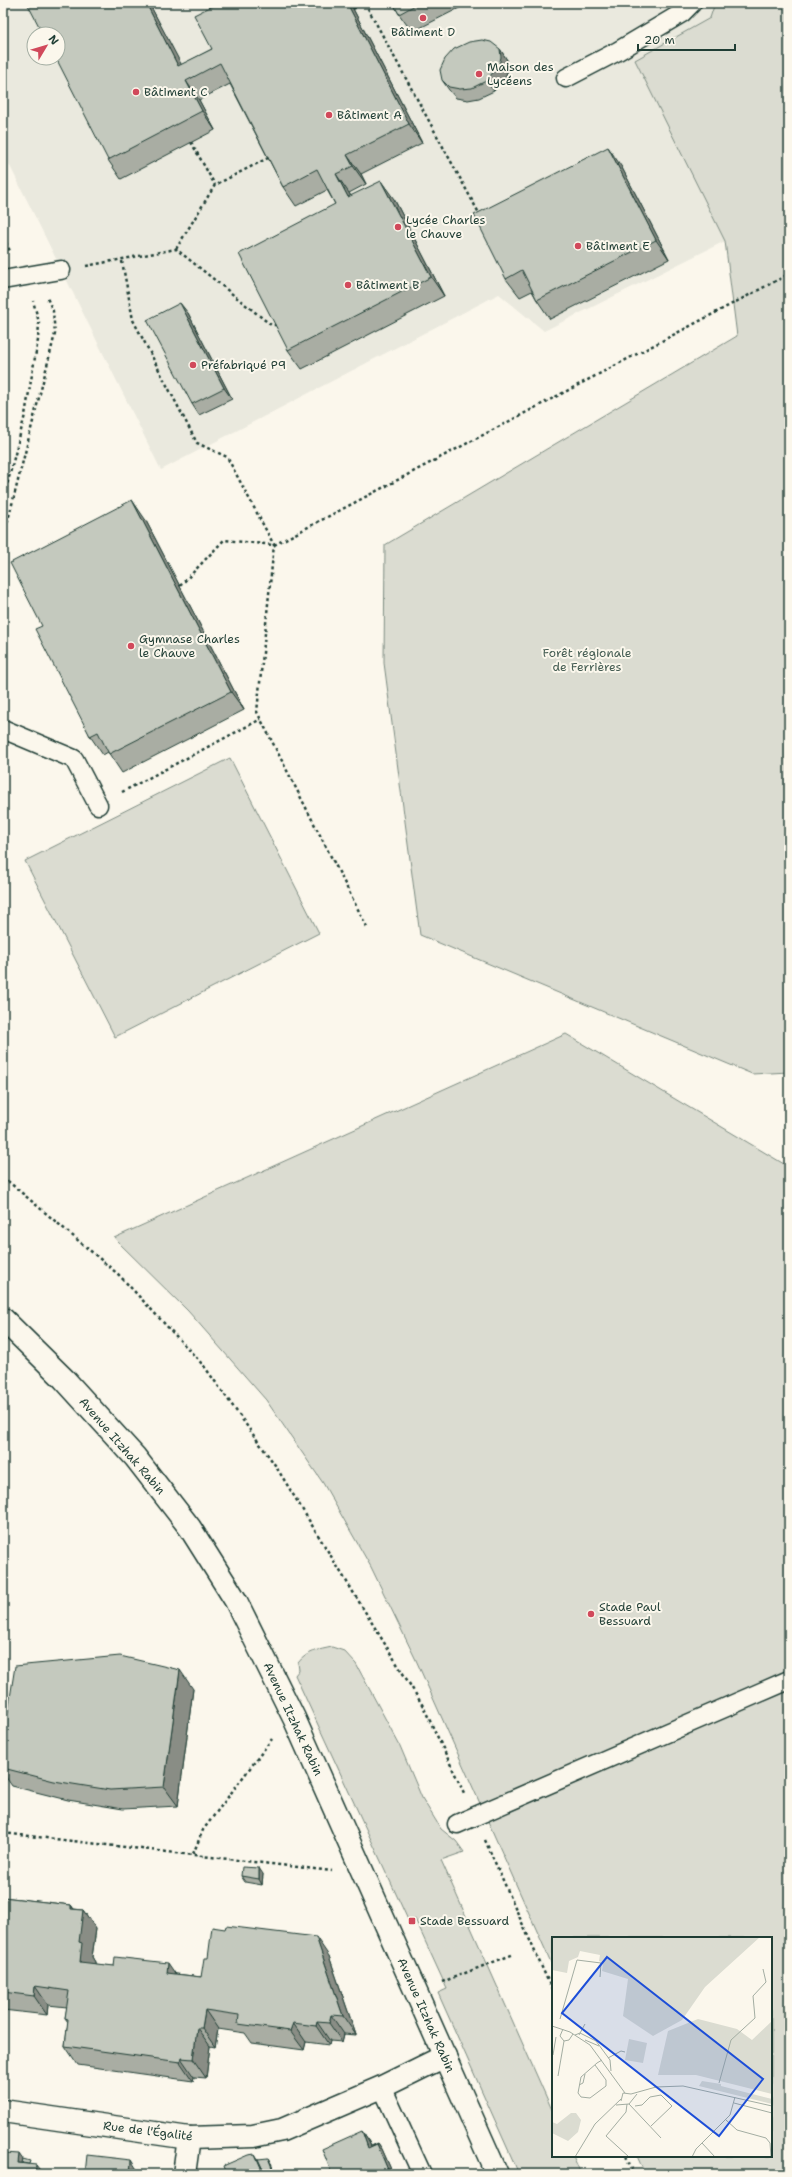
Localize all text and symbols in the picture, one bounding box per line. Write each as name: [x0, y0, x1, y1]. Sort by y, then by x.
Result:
marker: Bâtiment D: [418, 13, 428, 23]
place label: Bâtiment D: [391, 24, 455, 40]
north arrow: [26, 26, 66, 66]
scale bar: [638, 26, 735, 52]
text: N: [45, 32, 62, 48]
text: 20 m: [644, 32, 675, 48]
place label: Maison des Lycéens: [487, 59, 554, 89]
marker: Maison des Lycéens: [474, 69, 484, 79]
place label: Bâtiment C: [144, 84, 208, 100]
marker: Bâtiment C: [131, 87, 141, 97]
place label: Bâtiment A: [337, 107, 402, 123]
marker: Bâtiment A: [324, 110, 334, 120]
place label: Lycée Charles le Chauve: [406, 212, 486, 242]
marker: Lycée Charles le Chauve: [393, 222, 403, 232]
place label: Bâtiment E: [586, 238, 650, 254]
marker: Bâtiment E: [573, 241, 583, 251]
place label: Bâtiment B: [356, 277, 419, 293]
marker: Bâtiment B: [343, 280, 353, 290]
place label: Préfabriqué P9: [201, 357, 286, 373]
marker: Préfabriqué P9: [188, 360, 198, 370]
place label: Gymnase Charles le Chauve: [139, 631, 240, 661]
marker: Gymnase Charles le Chauve: [126, 641, 136, 651]
park label: Forêt régionale de Ferrières: [543, 645, 632, 675]
street label: Avenue Itzhak Rabin: [75, 1394, 169, 1498]
place label: Stade Paul Bessuard: [599, 1599, 661, 1629]
marker: Stade Paul Bessuard: [586, 1609, 596, 1619]
street label: Avenue Itzhak Rabin: [260, 1660, 326, 1778]
place label: Stade Bessuard: [420, 1913, 510, 1929]
marker: Stade Bessuard: [407, 1916, 417, 1926]
inset map: [552, 1937, 772, 2157]
street label: Avenue Itzhak Rabin: [394, 1955, 458, 2075]
street label: Rue de l'Égalité: [102, 2118, 194, 2144]

